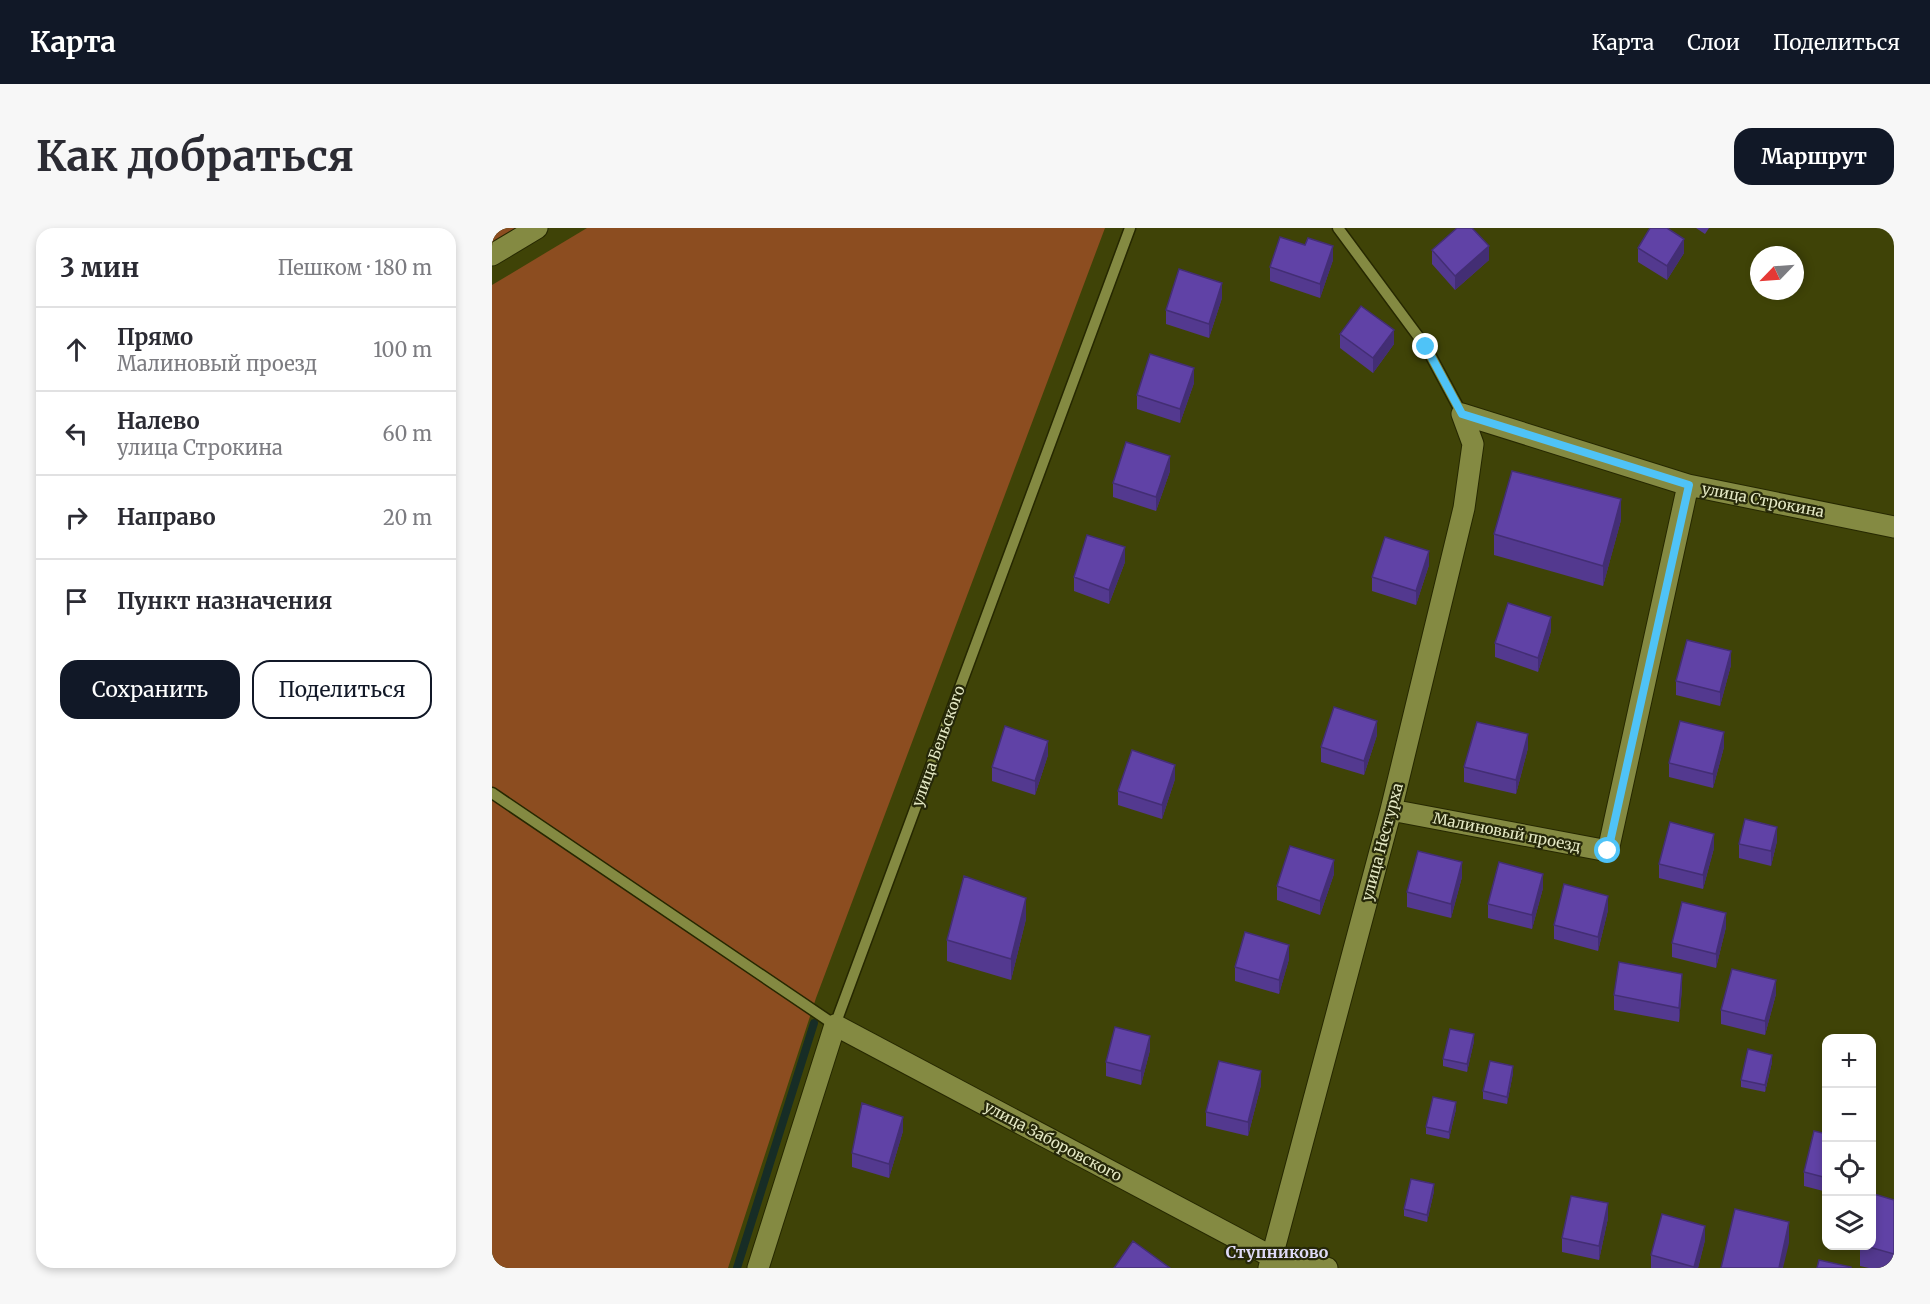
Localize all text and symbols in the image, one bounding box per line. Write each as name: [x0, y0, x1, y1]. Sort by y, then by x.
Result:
text: Карта: [30, 24, 116, 60]
text: Карта: [1592, 29, 1654, 56]
text: Слои: [1687, 29, 1740, 56]
text: Поделиться: [1773, 29, 1900, 56]
button: Маршрут: [1734, 128, 1894, 185]
text: Как добраться: [36, 130, 354, 182]
north arrow: [1750, 246, 1804, 300]
text: 3 мин: [60, 251, 139, 284]
text: Пешком · 180 m: [278, 255, 432, 280]
text: Прямо: [117, 323, 193, 351]
icon: ahead: [60, 333, 93, 366]
route end: [1412, 333, 1438, 359]
text: 100 m: [373, 337, 432, 362]
text: Малиновый проезд: [117, 351, 317, 376]
text: Налево: [117, 407, 200, 435]
icon: left: [60, 417, 93, 450]
text: 60 m: [382, 421, 432, 446]
text: улица Строкина: [117, 435, 283, 460]
street label: улица Строкина: [1700, 479, 1826, 521]
icon: right: [60, 501, 93, 534]
text: Направо: [117, 503, 216, 531]
text: 20 m: [383, 505, 432, 530]
icon: arrive: [60, 585, 93, 618]
text: Пункт назначения: [117, 587, 332, 615]
button: Сохранить: [60, 660, 240, 719]
button: Поделиться: [252, 660, 432, 719]
street label: улица Бельского: [907, 683, 969, 809]
street label: улица Нестурха: [1357, 781, 1407, 903]
street label: Малиновый проезд: [1432, 808, 1582, 856]
route start: [1594, 837, 1620, 863]
map controls: [1822, 1034, 1876, 1250]
button: +: [1822, 1034, 1876, 1088]
button: −: [1822, 1088, 1876, 1142]
street label: улица Заборовского: [981, 1097, 1125, 1186]
button: locate: [1822, 1142, 1876, 1196]
button: layers: [1822, 1196, 1876, 1250]
district label: Ступниково: [1226, 1242, 1329, 1262]

